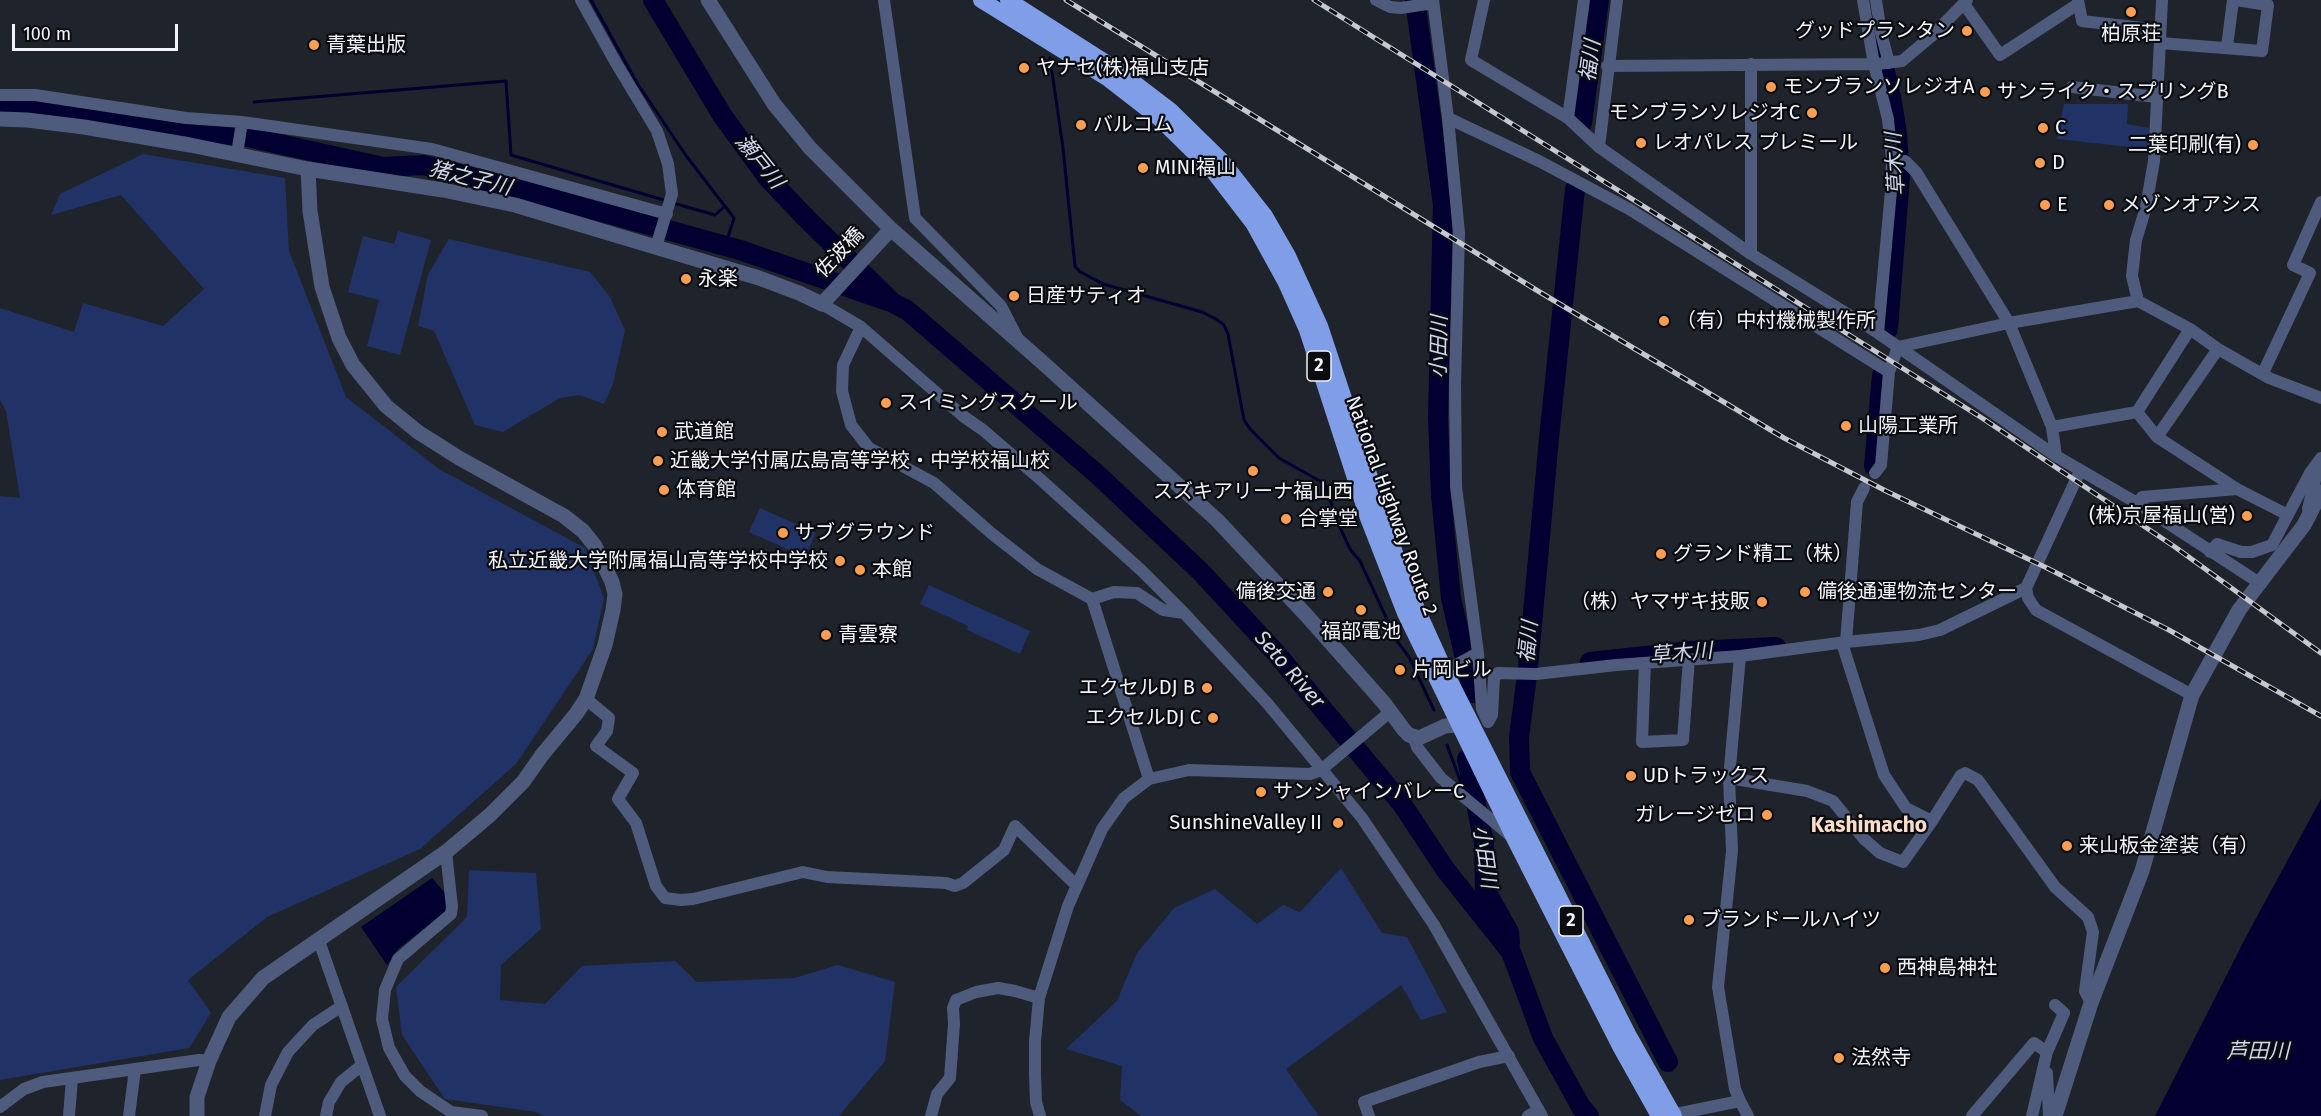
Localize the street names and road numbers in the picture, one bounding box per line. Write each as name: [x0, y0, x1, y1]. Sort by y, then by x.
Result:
street label: 佐波橋: [811, 223, 869, 283]
road number: 2: [1307, 351, 1331, 381]
street label: National Highway Route 2: [1340, 393, 1442, 619]
road number: 2: [1559, 906, 1583, 936]

